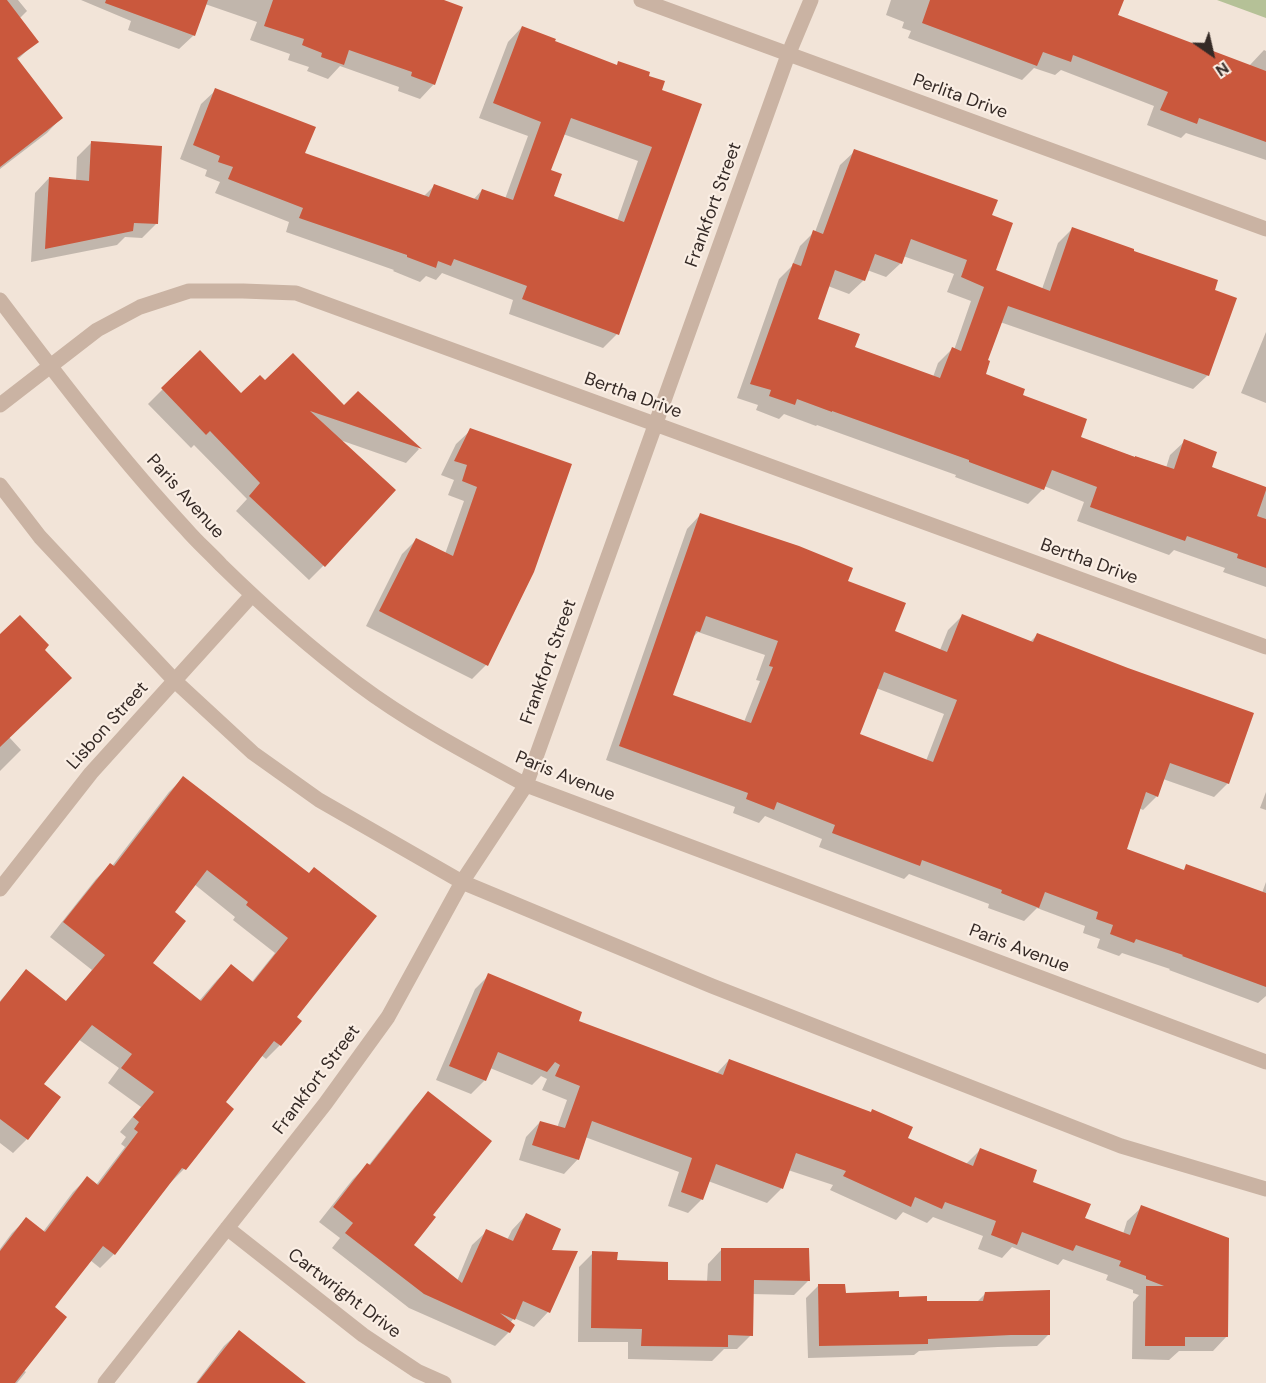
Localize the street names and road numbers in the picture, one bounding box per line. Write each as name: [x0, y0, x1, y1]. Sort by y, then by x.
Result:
street label: Perlita Drive: [910, 70, 1010, 124]
street label: Frankfort Street: [681, 140, 747, 270]
street label: Bertha Drive: [581, 368, 685, 424]
street label: Paris Avenue: [142, 450, 228, 544]
street label: Bertha Drive: [1037, 534, 1141, 590]
street label: Frankfort Street: [516, 597, 582, 727]
street label: Lisbon Street: [63, 678, 153, 774]
street label: Paris Avenue: [512, 747, 618, 807]
street label: Paris Avenue: [966, 920, 1072, 978]
street label: Frankfort Street: [269, 1021, 365, 1139]
street label: Cartwright Drive: [283, 1244, 405, 1344]

